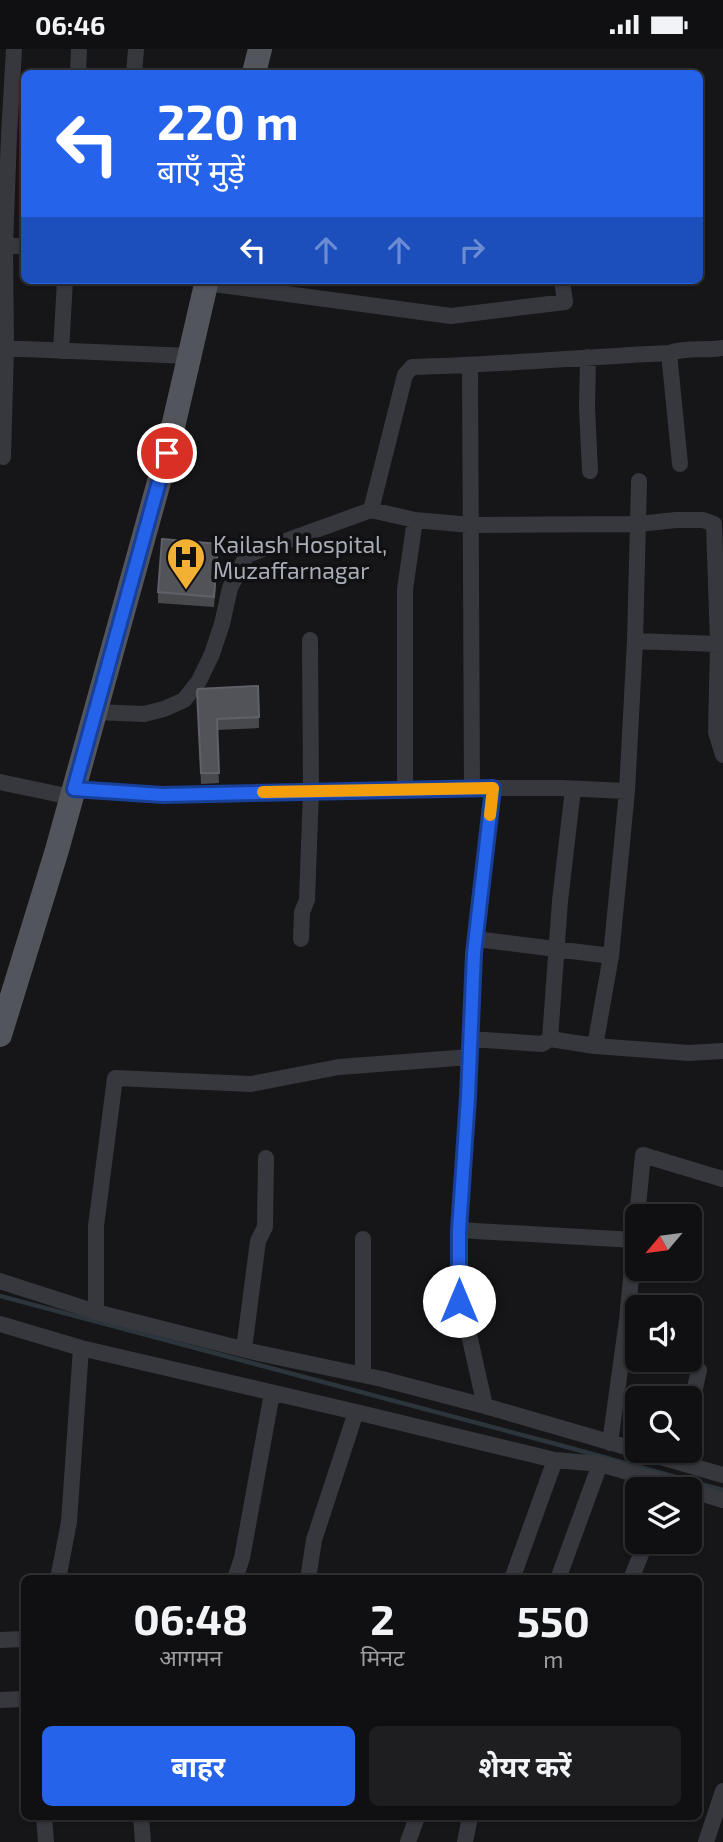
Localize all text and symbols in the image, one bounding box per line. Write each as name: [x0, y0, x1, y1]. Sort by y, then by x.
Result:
text: 06:46: [35, 9, 105, 40]
text: 220 m: [157, 91, 299, 150]
icon: left: [42, 98, 133, 189]
text: बाएँ मुड़ें: [157, 151, 245, 189]
icon: left: [234, 231, 272, 269]
icon: ahead: [307, 231, 345, 269]
icon: ahead: [380, 231, 418, 269]
icon: right: [453, 231, 491, 269]
pin: [137, 423, 197, 483]
icon: arrive: [148, 434, 186, 472]
place label: Kailash Hospital, Muzaffarnagar: [213, 530, 387, 584]
hospital icon: Kailash Hospital, Muzaffarnagar: [165, 536, 207, 591]
north arrow: [625, 1204, 702, 1281]
map controls: [625, 1204, 702, 1554]
position arrow: [422, 1264, 496, 1338]
button: sound: [625, 1295, 702, 1372]
button: search: [625, 1386, 702, 1463]
button: layers: [625, 1477, 702, 1554]
text: 06:48: [133, 1593, 248, 1643]
text: 2: [370, 1593, 395, 1643]
text: 550: [517, 1595, 590, 1645]
text: आगमन: [159, 1643, 222, 1671]
text: मिनट: [361, 1643, 405, 1671]
text: m: [543, 1645, 563, 1673]
button: बाहर: [42, 1726, 355, 1806]
button: शेयर करें: [369, 1726, 681, 1806]

